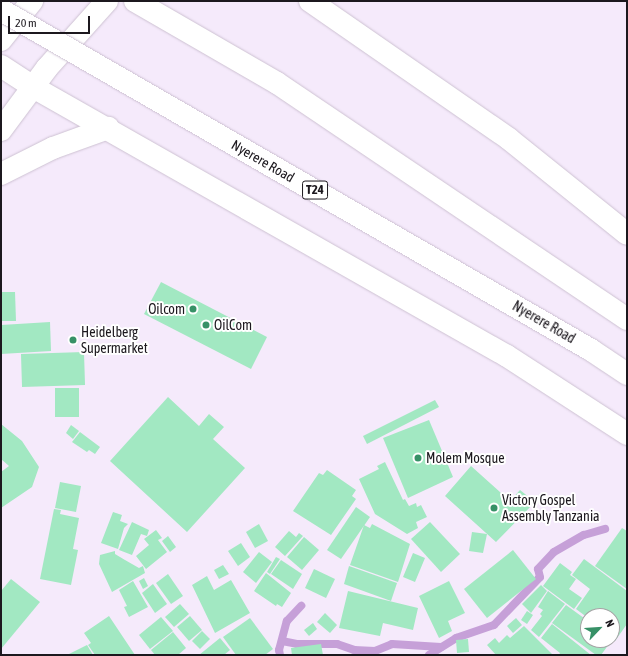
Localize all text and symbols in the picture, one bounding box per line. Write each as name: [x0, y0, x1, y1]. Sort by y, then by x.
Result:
scale bar: [10, 8, 92, 34]
text: 20 m: [15, 16, 37, 30]
street label: Nyerere Road: [229, 136, 297, 186]
road number: T24: [302, 179, 328, 201]
street label: Nyerere Road: [510, 297, 578, 347]
place label: Oilcom: [148, 301, 185, 317]
marker: Oilcom: [188, 304, 198, 314]
place label: OilCom: [214, 317, 252, 333]
marker: OilCom: [201, 320, 211, 330]
place label: Heidelberg Supermarket: [81, 324, 148, 356]
marker: Heidelberg Supermarket: [68, 335, 78, 345]
place label: Molem Mosque: [426, 450, 505, 466]
marker: Molem Mosque: [413, 453, 423, 463]
place label: Victory Gospel Assembly Tanzania: [502, 492, 600, 524]
marker: Victory Gospel Assembly Tanzania: [489, 503, 499, 513]
north arrow: [580, 608, 620, 648]
text: N: [603, 618, 617, 629]

